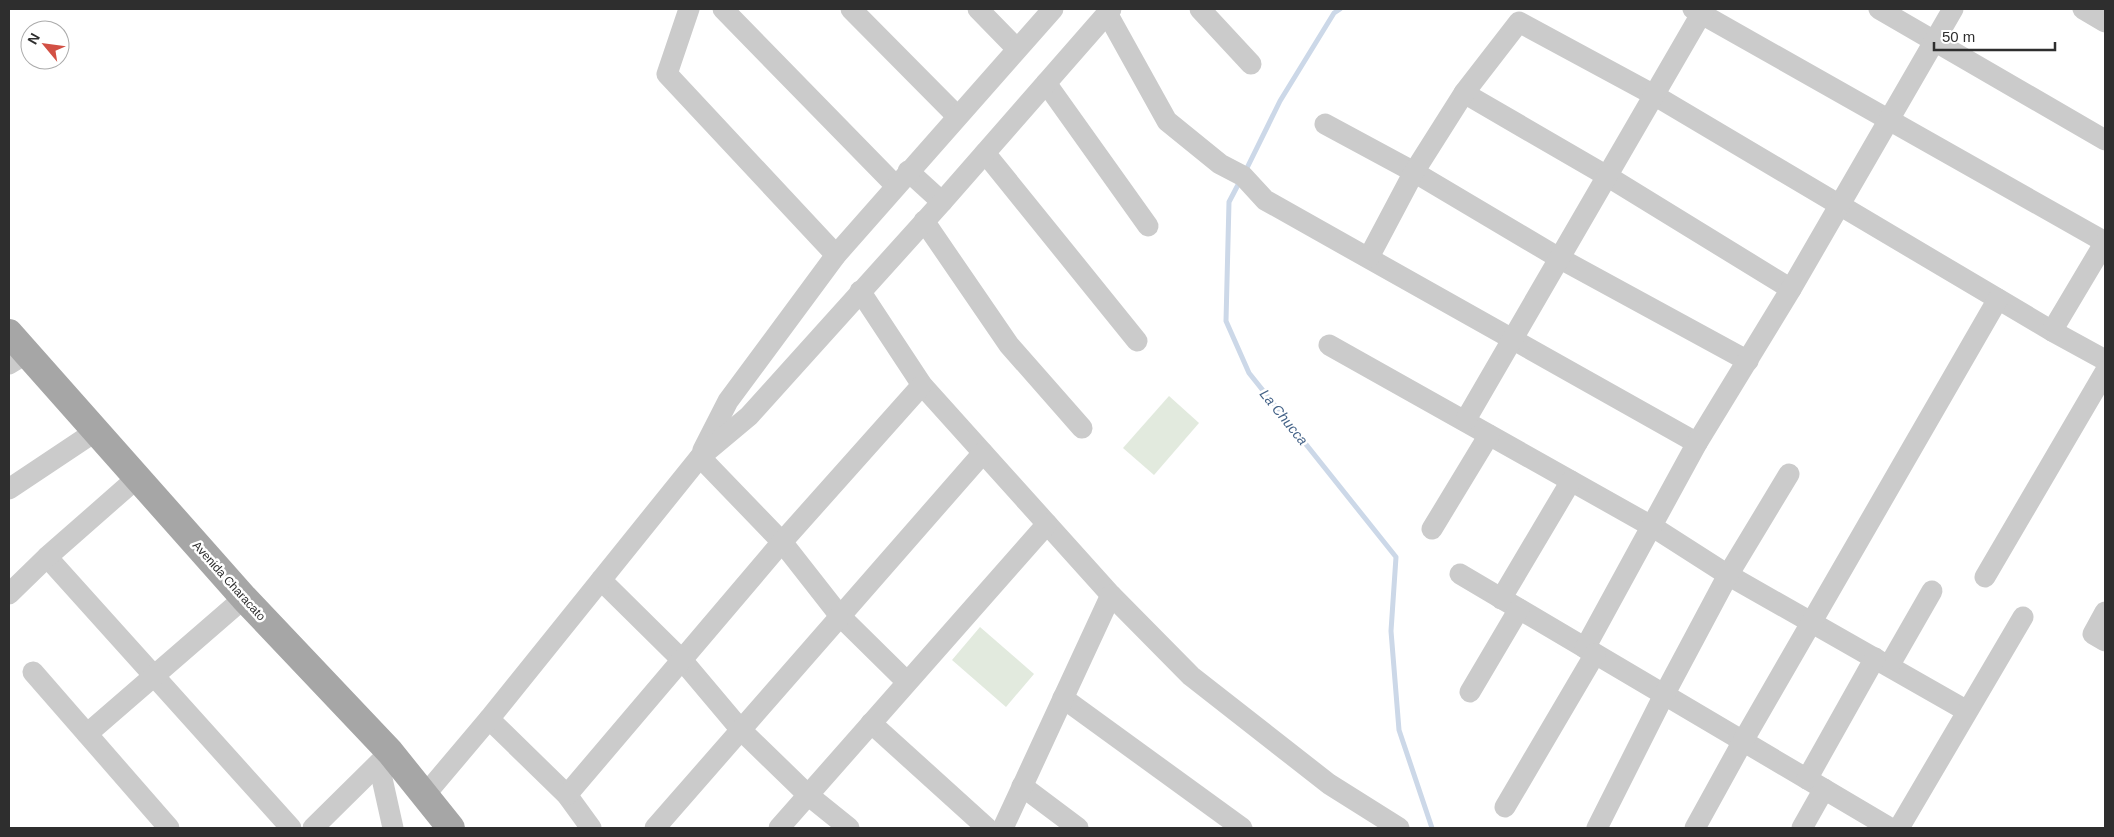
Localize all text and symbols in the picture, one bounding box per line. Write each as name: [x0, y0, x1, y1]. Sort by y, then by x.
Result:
north arrow: [20, 20, 70, 70]
scale bar: [1934, 20, 2055, 52]
text: 50 m: [1942, 28, 1975, 45]
text: N: [24, 30, 43, 47]
water label: La Chucca: [1257, 386, 1311, 448]
street label: Avenida Characato: [190, 538, 268, 624]

